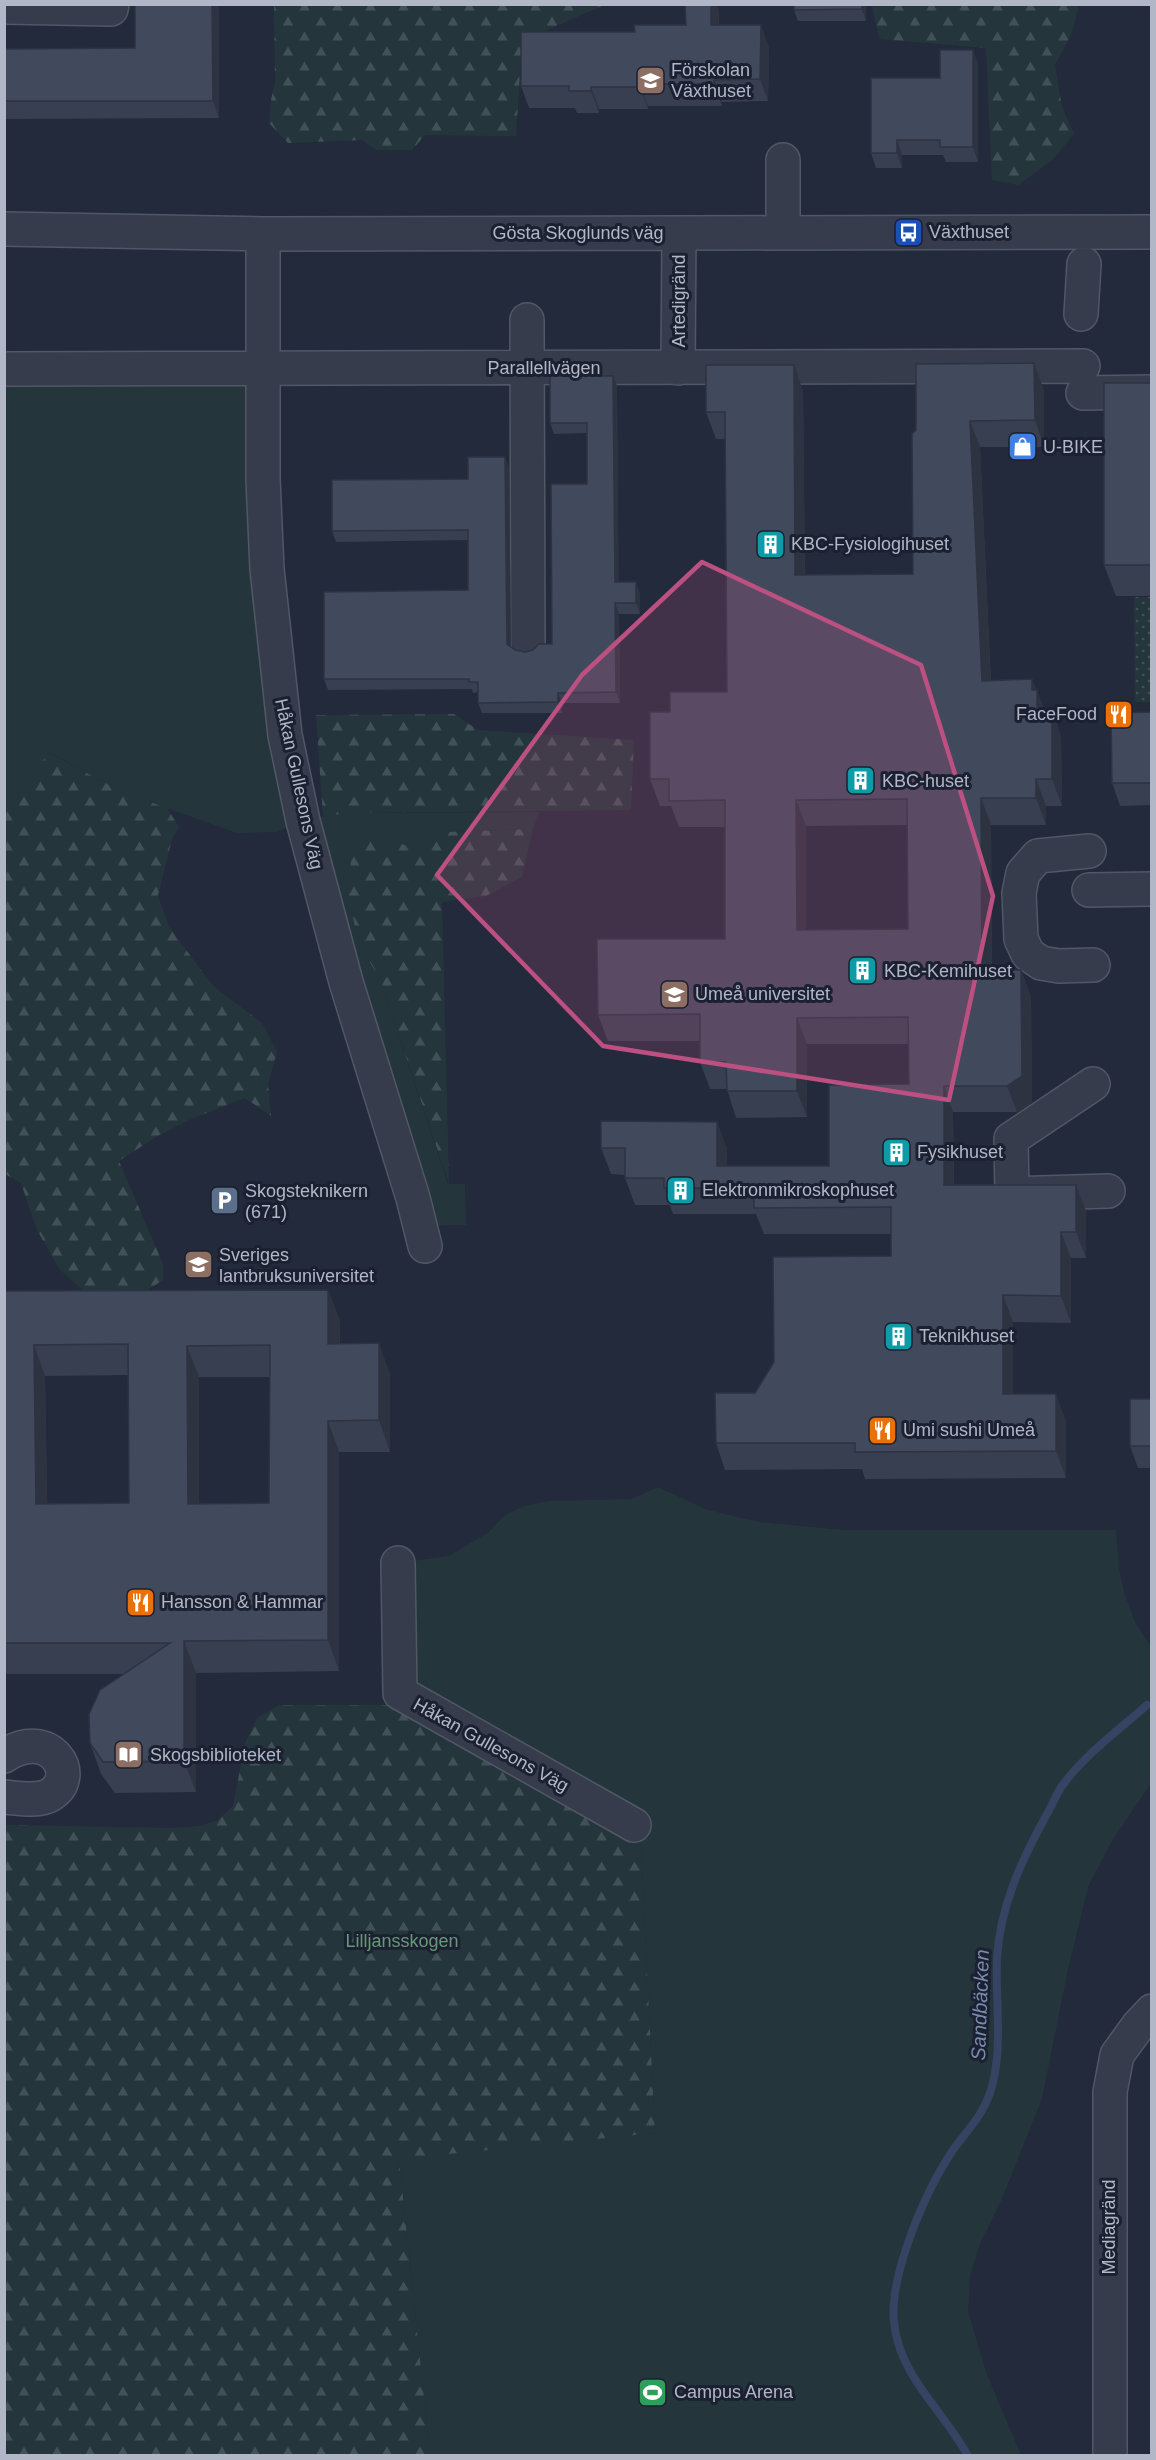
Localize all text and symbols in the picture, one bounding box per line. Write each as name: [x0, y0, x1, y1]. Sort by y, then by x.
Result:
place label: Förskolan Växthuset: [671, 60, 751, 101]
school or university icon: Förskolan Växthuset: [634, 64, 666, 96]
bus stop icon: Växthuset: [892, 216, 924, 248]
place label: Växthuset: [929, 222, 1009, 242]
street label: Gösta Skoglunds väg: [492, 223, 664, 243]
street label: Artedigränd: [669, 254, 689, 348]
street label: Parallellvägen: [487, 358, 601, 378]
shop icon: U-BIKE: [1006, 431, 1038, 463]
place label: U-BIKE: [1043, 437, 1103, 457]
building icon: KBC-Fysiologihuset: [754, 528, 786, 560]
place label: KBC-Fysiologihuset: [791, 534, 949, 554]
street label: Håkan Gullesons Väg: [271, 697, 327, 871]
restaurant icon: FaceFood: [1102, 698, 1134, 730]
place label: FaceFood: [1016, 704, 1097, 724]
building icon: KBC-huset: [845, 765, 877, 797]
place label: KBC-huset: [882, 771, 969, 791]
building icon: KBC-Kemihuset: [847, 955, 879, 987]
place label: KBC-Kemihuset: [884, 961, 1012, 981]
school or university icon: Umeå universitet: [658, 978, 690, 1010]
place label: Umeå universitet: [695, 984, 830, 1004]
building icon: Fysikhuset: [880, 1136, 912, 1168]
place label: Fysikhuset: [917, 1142, 1003, 1162]
building icon: Elektronmikroskophuset: [665, 1174, 697, 1206]
place label: Elektronmikroskophuset: [702, 1180, 894, 1200]
place label: Skogsteknikern (671): [245, 1181, 368, 1222]
parking icon: Skogsteknikern (671): [208, 1185, 240, 1217]
place label: Sveriges lantbruksuniversitet: [219, 1245, 374, 1286]
school or university icon: Sveriges lantbruksuniversitet: [182, 1249, 214, 1281]
building icon: Teknikhuset: [882, 1320, 914, 1352]
place label: Teknikhuset: [919, 1326, 1014, 1346]
restaurant icon: Umi sushi Umeå: [866, 1414, 898, 1446]
place label: Umi sushi Umeå: [903, 1420, 1036, 1440]
restaurant icon: Hansson & Hammar: [124, 1586, 156, 1618]
place label: Hansson & Hammar: [161, 1592, 323, 1612]
street label: Håkan Gullesons Väg: [410, 1694, 572, 1796]
library icon: Skogsbiblioteket: [113, 1739, 145, 1771]
place label: Skogsbiblioteket: [150, 1745, 281, 1765]
park label: Lilljansskogen: [345, 1931, 459, 1951]
water label: Sandbäcken: [967, 1949, 993, 2061]
street label: Mediagränd: [1099, 2179, 1119, 2275]
sports icon: Campus Arena: [637, 2376, 669, 2408]
place label: Campus Arena: [674, 2382, 794, 2402]

